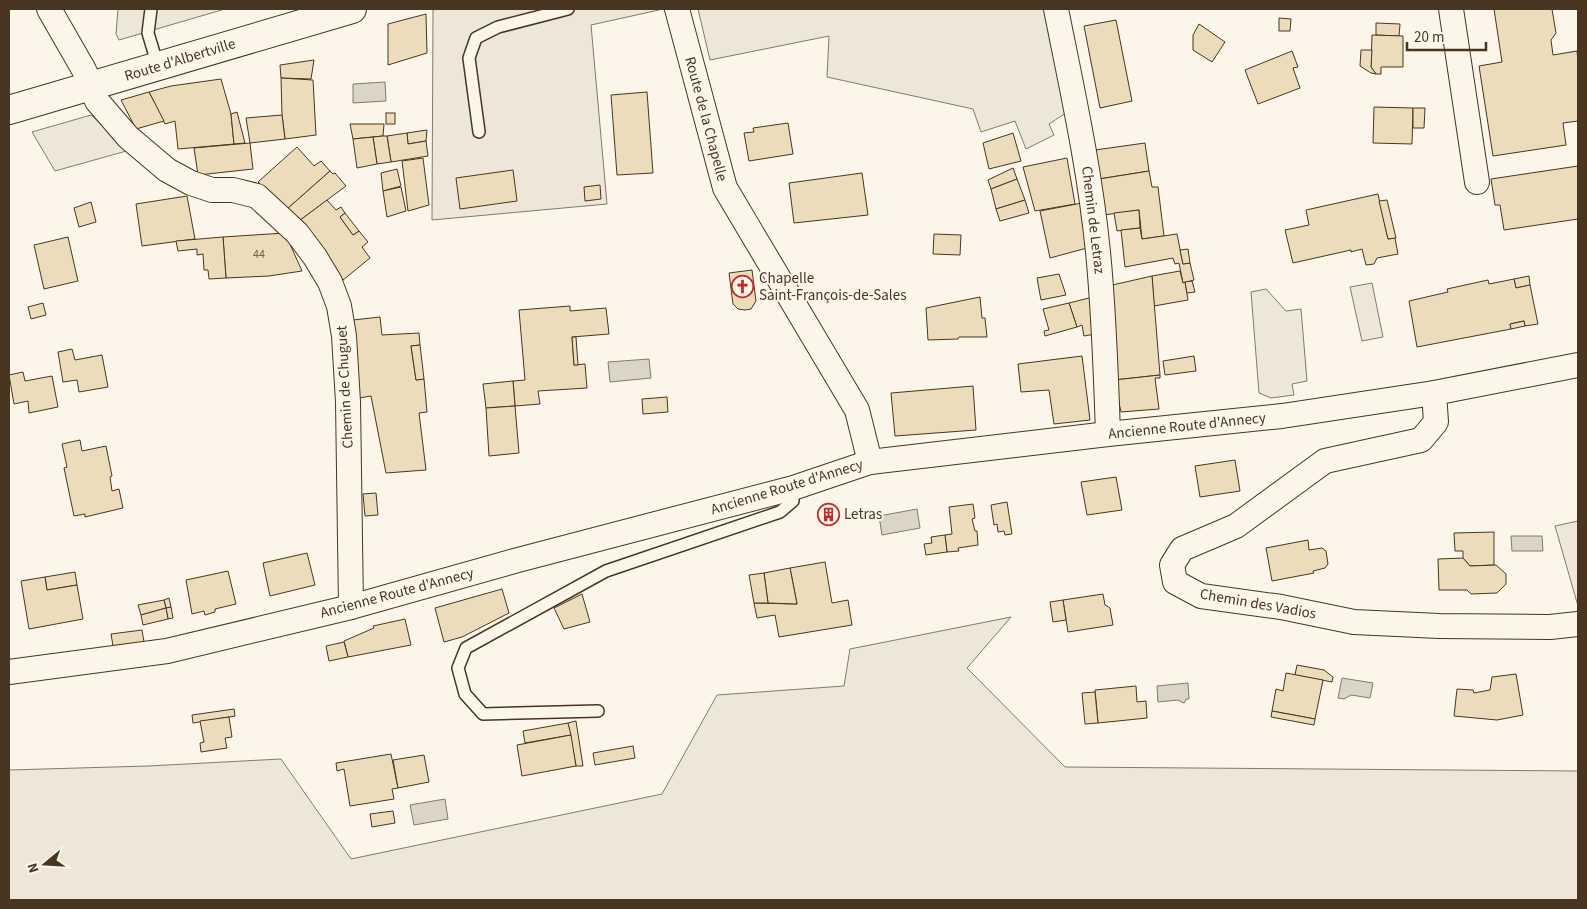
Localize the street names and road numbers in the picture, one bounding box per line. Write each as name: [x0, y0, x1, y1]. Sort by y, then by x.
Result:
street label: Route d'Albertville: [122, 33, 238, 87]
street label: Route de la Chapelle: [679, 54, 733, 184]
street label: Chemin de Letraz: [1076, 165, 1110, 275]
street label: Chemin de Chuguet: [331, 325, 359, 449]
street label: Ancienne Route d'Annecy: [1107, 407, 1267, 445]
street label: Ancienne Route d'Annecy: [708, 454, 866, 520]
street label: Ancienne Route d'Annecy: [318, 562, 476, 624]
street label: Chemin des Vadios: [1198, 583, 1318, 625]

